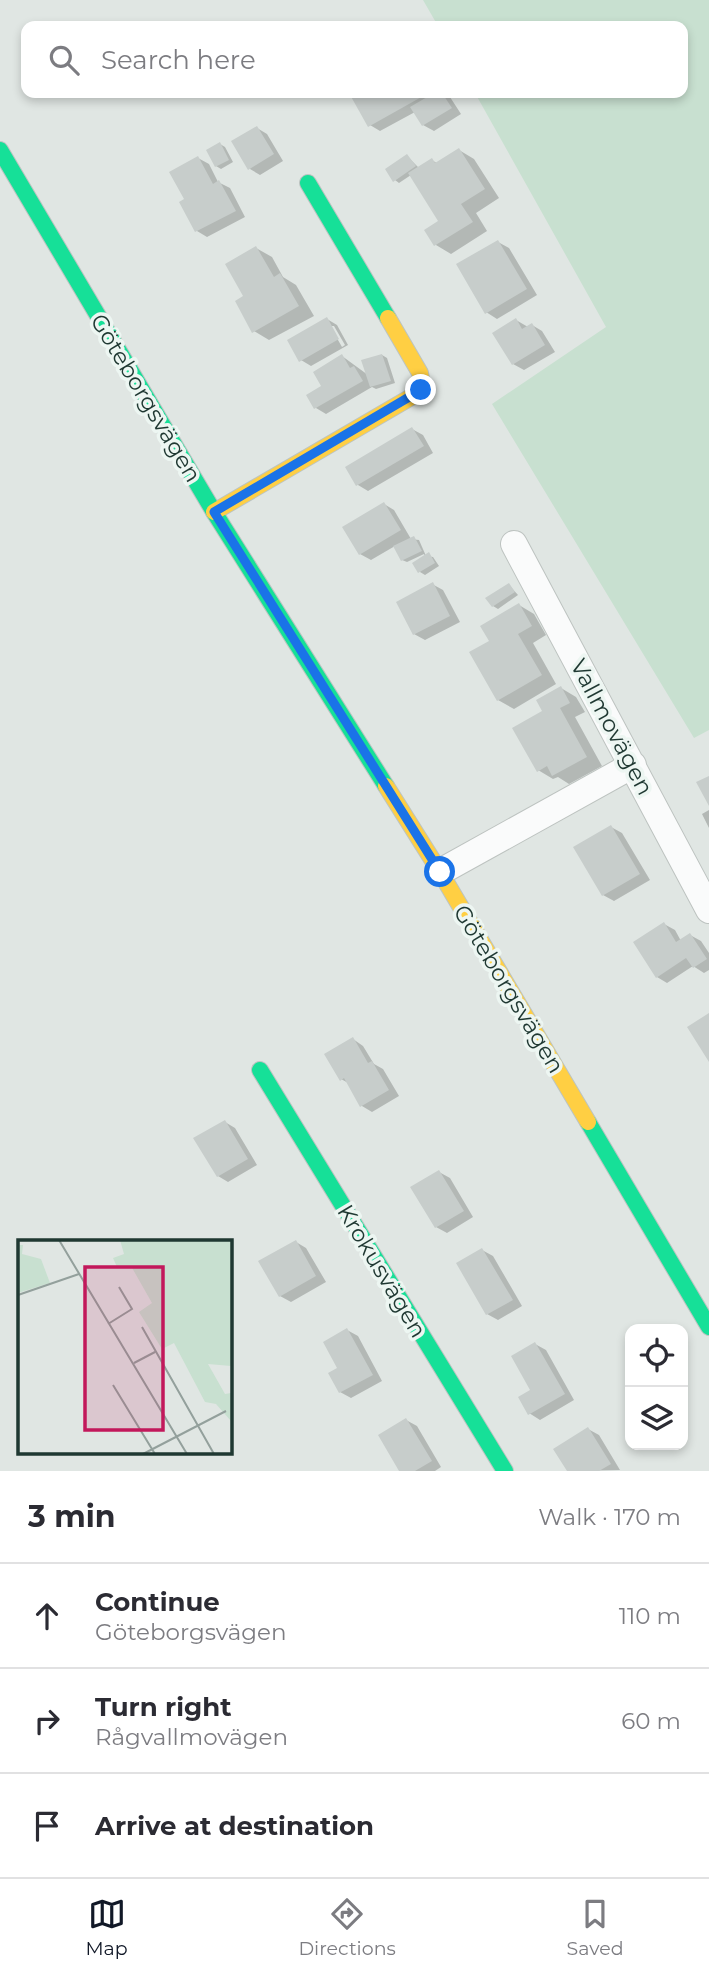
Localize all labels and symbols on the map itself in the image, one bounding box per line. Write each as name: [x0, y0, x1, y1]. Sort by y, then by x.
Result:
street label: Göteborgsvägen: [85, 309, 207, 487]
route end: [405, 374, 436, 405]
street label: Vallmovägen: [564, 654, 660, 800]
route start: [424, 856, 455, 887]
street label: Göteborgsvägen: [448, 900, 570, 1078]
street label: Krokusvägen: [331, 1199, 433, 1343]
inset map: [18, 1240, 231, 1454]

